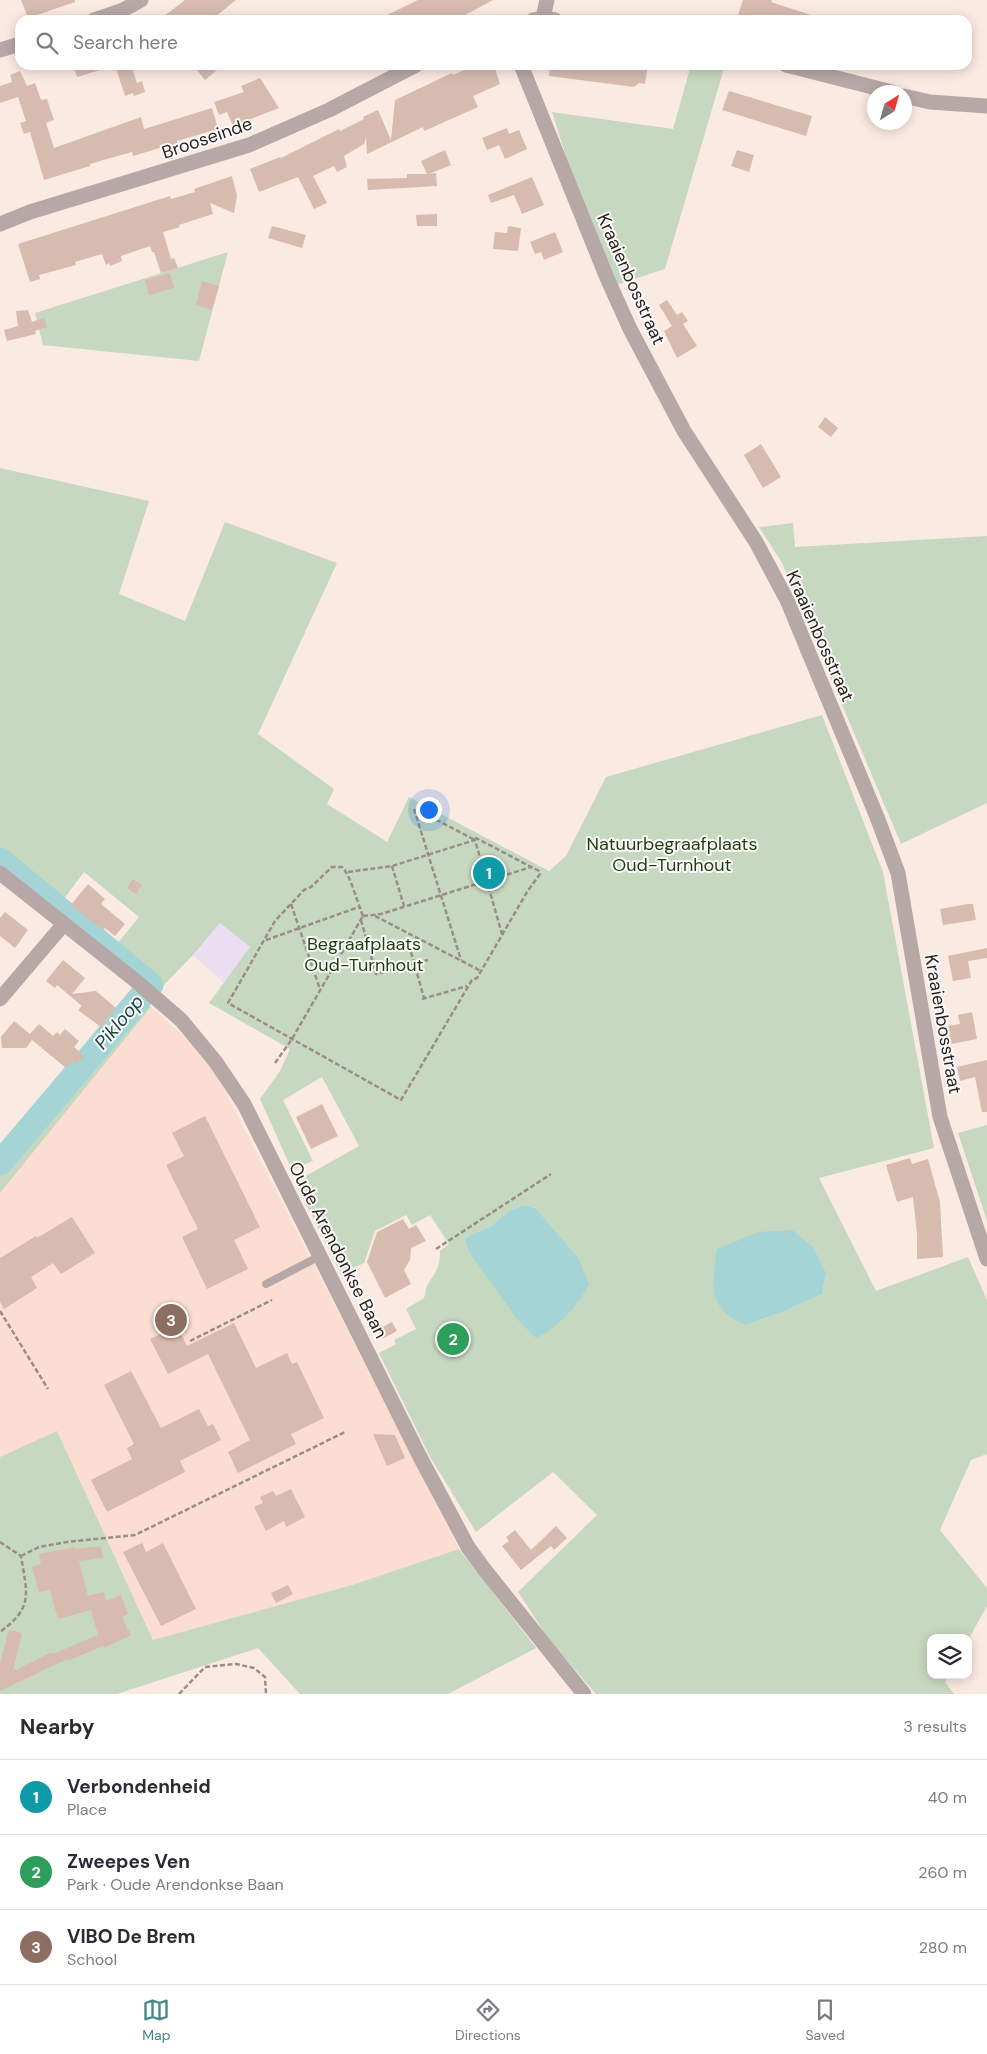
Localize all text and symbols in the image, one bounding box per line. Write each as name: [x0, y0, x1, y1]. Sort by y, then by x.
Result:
search box: [15, 15, 972, 70]
icon: search: [33, 29, 61, 57]
text: Search here: [73, 30, 178, 55]
north arrow: [867, 85, 912, 130]
street label: Brooseinde: [159, 111, 255, 165]
street label: Kraaienbosstraat: [591, 210, 671, 348]
street label: Kraaienbosstraat: [780, 567, 860, 705]
your location: [416, 797, 442, 823]
park label: Natuurbegraafplaats Oud-Turnhout: [587, 832, 757, 877]
pin: 1: [473, 854, 505, 892]
park label: Begraafplaats Oud-Turnhout: [304, 932, 424, 977]
street label: Kraaienbosstraat: [919, 952, 967, 1096]
water label: Pikloop: [89, 989, 149, 1055]
street label: Oude Arendonkse Baan: [283, 1158, 393, 1342]
pin: 3: [155, 1301, 187, 1339]
pin: 2: [437, 1320, 469, 1358]
map controls: [927, 1634, 972, 1679]
button: layers: [927, 1634, 972, 1679]
text: Nearby: [20, 1713, 94, 1741]
text: 3 results: [904, 1716, 967, 1737]
text: Verbondenheid: [67, 1774, 211, 1799]
text: 1: [33, 1787, 39, 1808]
text: 40 m: [928, 1787, 967, 1808]
text: Place: [67, 1799, 107, 1820]
text: Zweepes Ven: [67, 1849, 190, 1874]
text: 2: [31, 1862, 41, 1883]
text: 260 m: [918, 1862, 967, 1883]
text: Park · Oude Arendonkse Baan: [67, 1874, 284, 1895]
text: VIBO De Brem: [67, 1924, 195, 1949]
text: 3: [31, 1937, 41, 1958]
text: 280 m: [919, 1937, 967, 1958]
text: School: [67, 1949, 117, 1970]
tab: Map: [142, 1996, 170, 2044]
tab: Directions: [455, 1996, 521, 2044]
tab: Saved: [805, 1996, 845, 2044]

